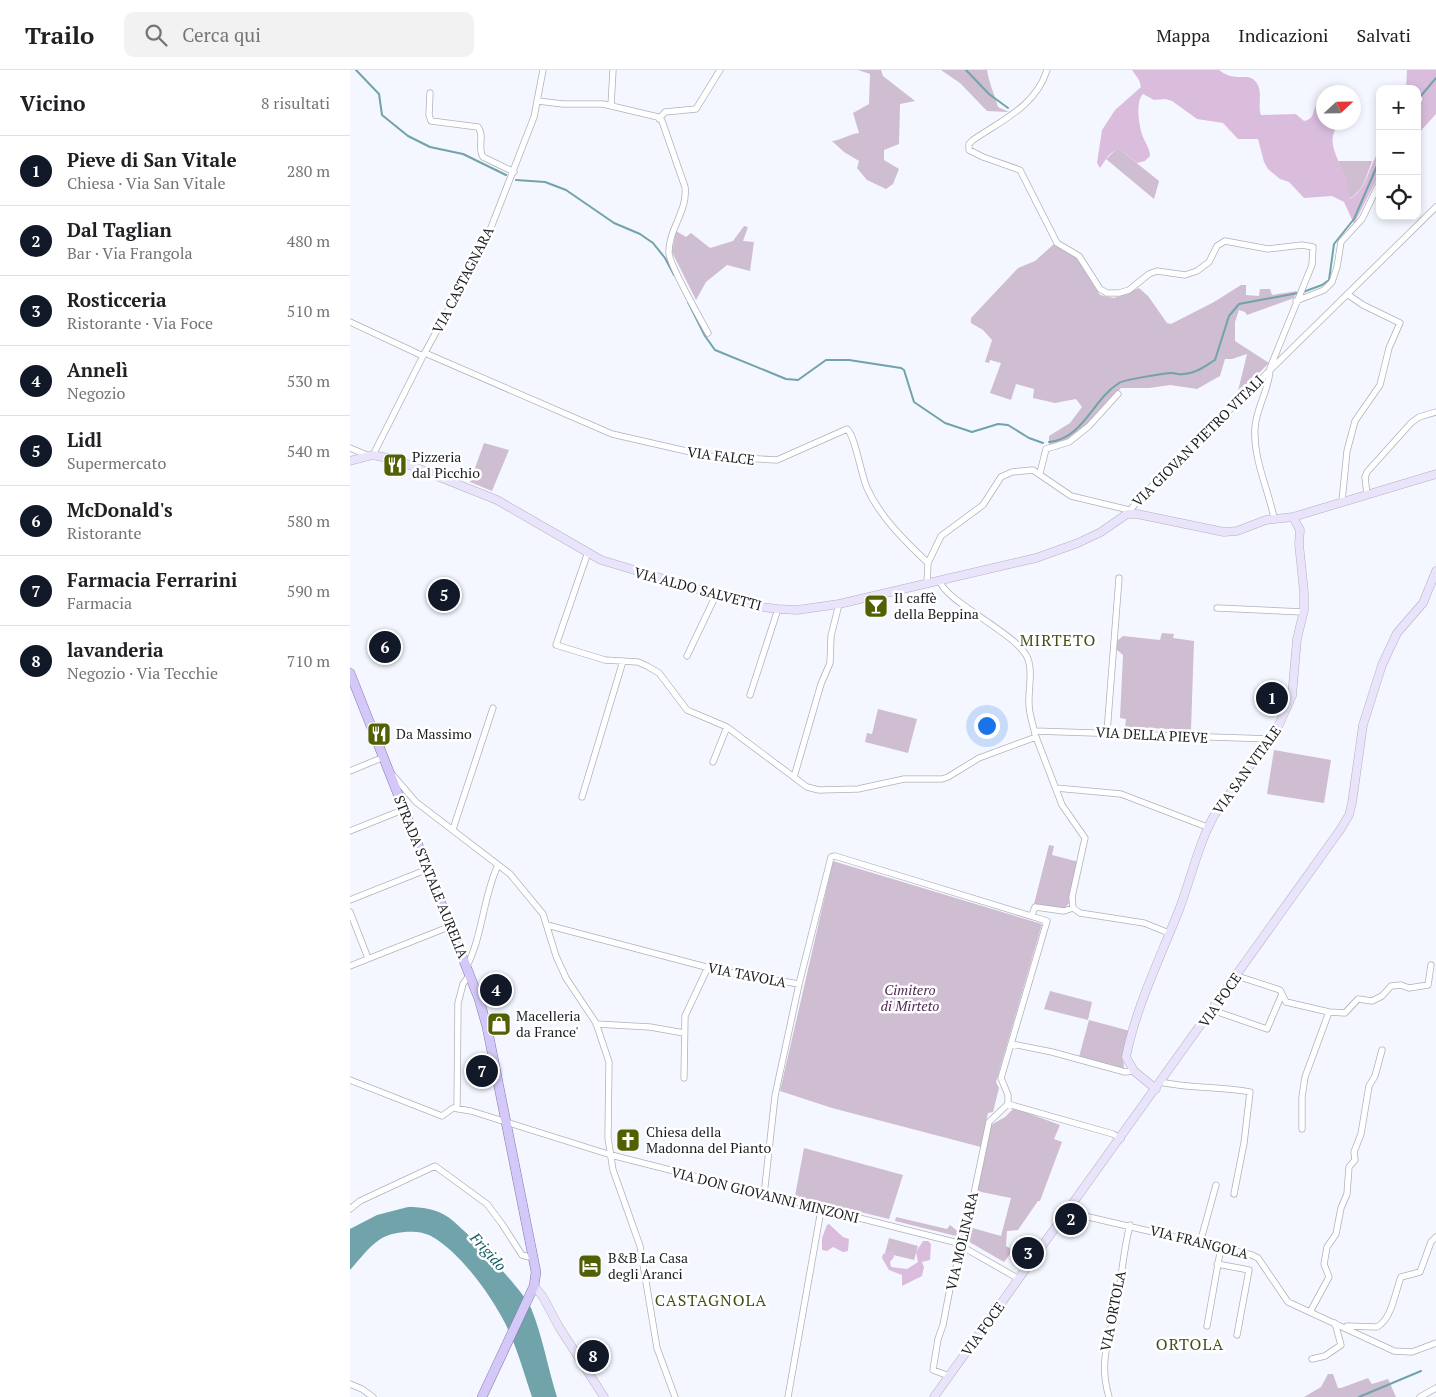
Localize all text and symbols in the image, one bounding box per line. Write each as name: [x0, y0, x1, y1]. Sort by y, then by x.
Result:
search box: [124, 12, 474, 57]
text: Trailo: [25, 19, 94, 51]
icon: search: [142, 21, 170, 49]
text: Cerca qui: [182, 22, 261, 47]
text: Mappa: [1156, 23, 1210, 47]
text: Indicazioni: [1238, 23, 1329, 47]
text: Salvati: [1357, 23, 1411, 47]
north arrow: [1316, 85, 1361, 130]
map controls: [1376, 85, 1421, 220]
button: +: [1376, 85, 1421, 130]
text: Vicino: [20, 89, 86, 117]
text: 8 risultati: [261, 92, 330, 114]
button: −: [1376, 130, 1421, 175]
text: Pieve di San Vitale: [67, 147, 237, 172]
text: 1: [31, 160, 41, 182]
text: 280 m: [287, 160, 330, 182]
text: Chiesa · Via San Vitale: [67, 172, 226, 194]
button: locate: [1376, 175, 1421, 220]
text: Dal Taglian: [67, 217, 172, 242]
street label: VIA CASTAGNARA: [427, 223, 498, 336]
text: 2: [31, 230, 41, 252]
text: 480 m: [287, 230, 330, 252]
text: Bar · Via Frangola: [67, 242, 193, 264]
text: Rosticceria: [67, 287, 167, 312]
text: 3: [31, 300, 41, 322]
text: 510 m: [287, 300, 330, 322]
text: Ristorante · Via Foce: [67, 312, 213, 334]
text: Annelì: [67, 357, 128, 382]
text: 4: [31, 370, 41, 392]
text: 530 m: [287, 370, 330, 392]
street label: VIA GIOVAN PIETRO VITALI: [1128, 371, 1268, 511]
text: Negozio: [67, 382, 125, 404]
text: Lidl: [67, 427, 102, 452]
text: 5: [31, 440, 41, 462]
text: 540 m: [287, 440, 330, 462]
street label: VIA FALCE: [686, 442, 756, 469]
place label: Pizzeria dal Picchio: [412, 447, 480, 482]
text: Supermercato: [67, 452, 166, 474]
restaurant icon: Pizzeria dal Picchio: [382, 452, 408, 478]
text: McDonald's: [67, 497, 173, 522]
text: 6: [31, 510, 41, 532]
text: 580 m: [287, 510, 330, 532]
text: Ristorante: [67, 522, 141, 544]
street label: VIA ALDO SALVETTI: [632, 562, 764, 615]
text: Farmacia Ferrarini: [67, 567, 237, 592]
pin: 5: [428, 576, 460, 614]
text: 7: [31, 580, 41, 602]
text: 590 m: [287, 580, 330, 602]
place label: Il caffè della Beppina: [894, 588, 979, 623]
text: Farmacia: [67, 592, 132, 614]
bar icon: Il caffè della Beppina: [863, 593, 889, 619]
pin: 6: [369, 628, 401, 666]
district label: MIRTETO: [1020, 629, 1096, 651]
text: lavanderia: [67, 637, 164, 662]
text: 8: [31, 650, 41, 672]
text: 710 m: [287, 650, 330, 672]
text: Negozio · Via Tecchie: [67, 662, 218, 684]
pin: 1: [1256, 679, 1288, 717]
your location: [974, 713, 1000, 739]
restaurant icon: Da Massimo: [366, 721, 392, 747]
street label: VIA DELLA PIEVE: [1095, 722, 1209, 747]
street label: VIA SAN VITALE: [1208, 722, 1285, 818]
place label: Da Massimo: [396, 724, 472, 743]
street label: STRADA STATALE AURELIA: [390, 792, 473, 962]
street label: VIA TAVOLA: [706, 958, 788, 992]
street label: VIA FOCE: [1194, 969, 1245, 1031]
pin: 4: [480, 971, 512, 1009]
park label: Cimitero di Mirteto: [881, 980, 939, 1015]
place label: Macelleria da France': [516, 1006, 581, 1041]
shop icon: Macelleria da France': [486, 1011, 512, 1037]
pin: 7: [466, 1052, 498, 1090]
place label: Chiesa della Madonna del Pianto: [646, 1122, 771, 1157]
church icon: Chiesa della Madonna del Pianto: [615, 1127, 641, 1153]
street label: VIA DON GIOVANNI MINZONI: [669, 1162, 861, 1227]
street label: VIA MOLINARA: [941, 1189, 982, 1292]
pin: 2: [1055, 1200, 1087, 1238]
street label: VIA FRANGOLA: [1148, 1220, 1251, 1263]
water label: Frigido: [466, 1227, 512, 1275]
pin: 3: [1012, 1234, 1044, 1272]
place label: B&B La Casa degli Aranci: [608, 1248, 688, 1283]
hotel icon: B&B La Casa degli Aranci: [577, 1253, 603, 1279]
street label: VIA ORTOLA: [1095, 1269, 1130, 1353]
district label: CASTAGNOLA: [655, 1289, 767, 1311]
street label: VIA FOCE: [957, 1298, 1009, 1360]
district label: ORTOLA: [1156, 1333, 1224, 1355]
pin: 8: [577, 1337, 609, 1375]

